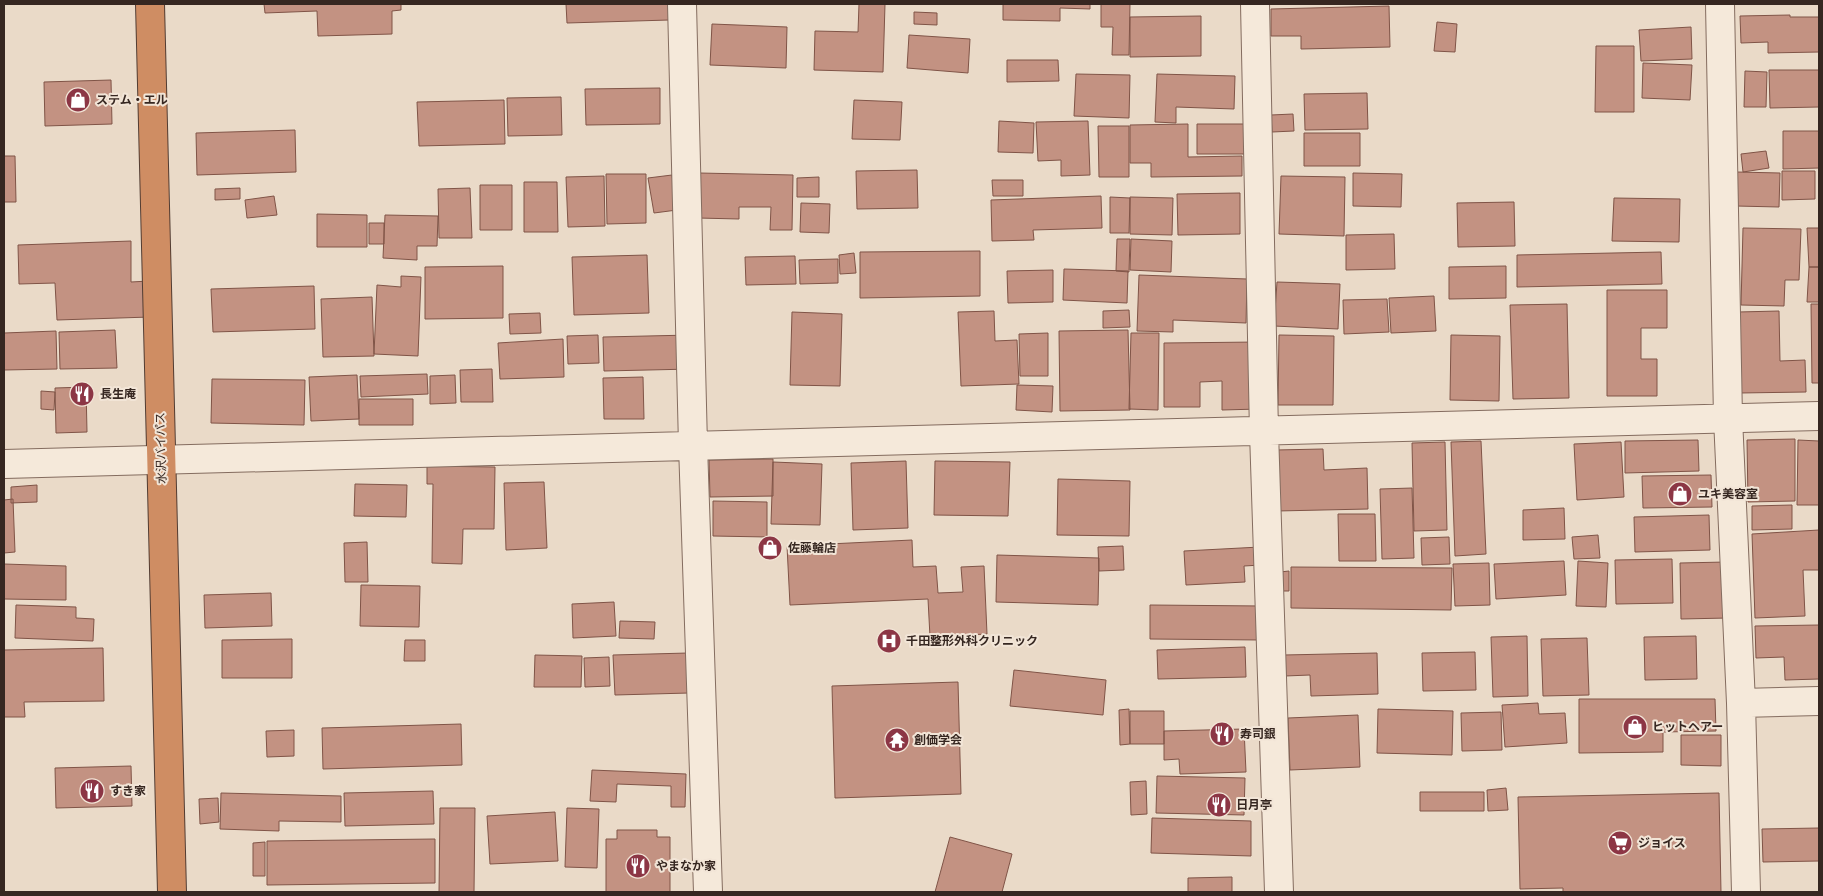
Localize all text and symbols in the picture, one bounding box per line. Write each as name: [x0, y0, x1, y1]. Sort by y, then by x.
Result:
shop icon: ステム・エル: [65, 87, 91, 113]
place label: ステム・エル: [96, 92, 168, 107]
restaurant icon: 長生庵: [69, 381, 95, 407]
place label: 長生庵: [100, 386, 136, 401]
street label: 水沢バイパス: [152, 412, 169, 484]
shop icon: ユキ美容室: [1667, 481, 1693, 507]
place label: ユキ美容室: [1698, 486, 1758, 501]
shop icon: 佐藤輪店: [757, 535, 783, 561]
place label: 佐藤輪店: [788, 540, 836, 555]
hospital icon: 千田整形外科クリニック: [876, 628, 902, 654]
place label: 千田整形外科クリニック: [906, 633, 1038, 648]
shop icon: ヒットヘアー: [1622, 714, 1648, 740]
place label: ヒットヘアー: [1652, 719, 1723, 734]
restaurant icon: 寿司銀: [1209, 721, 1235, 747]
place label: 寿司銀: [1240, 726, 1276, 741]
temple icon: 創価学会: [884, 727, 910, 753]
place label: 創価学会: [914, 732, 962, 747]
restaurant icon: すき家: [79, 778, 105, 804]
place label: すき家: [110, 783, 146, 798]
restaurant icon: 日月亭: [1206, 792, 1232, 818]
place label: 日月亭: [1236, 797, 1272, 812]
supermarket icon: ジョイス: [1607, 830, 1633, 856]
place label: ジョイス: [1638, 835, 1686, 850]
restaurant icon: やまなか家: [625, 853, 651, 879]
place label: やまなか家: [656, 858, 716, 873]

